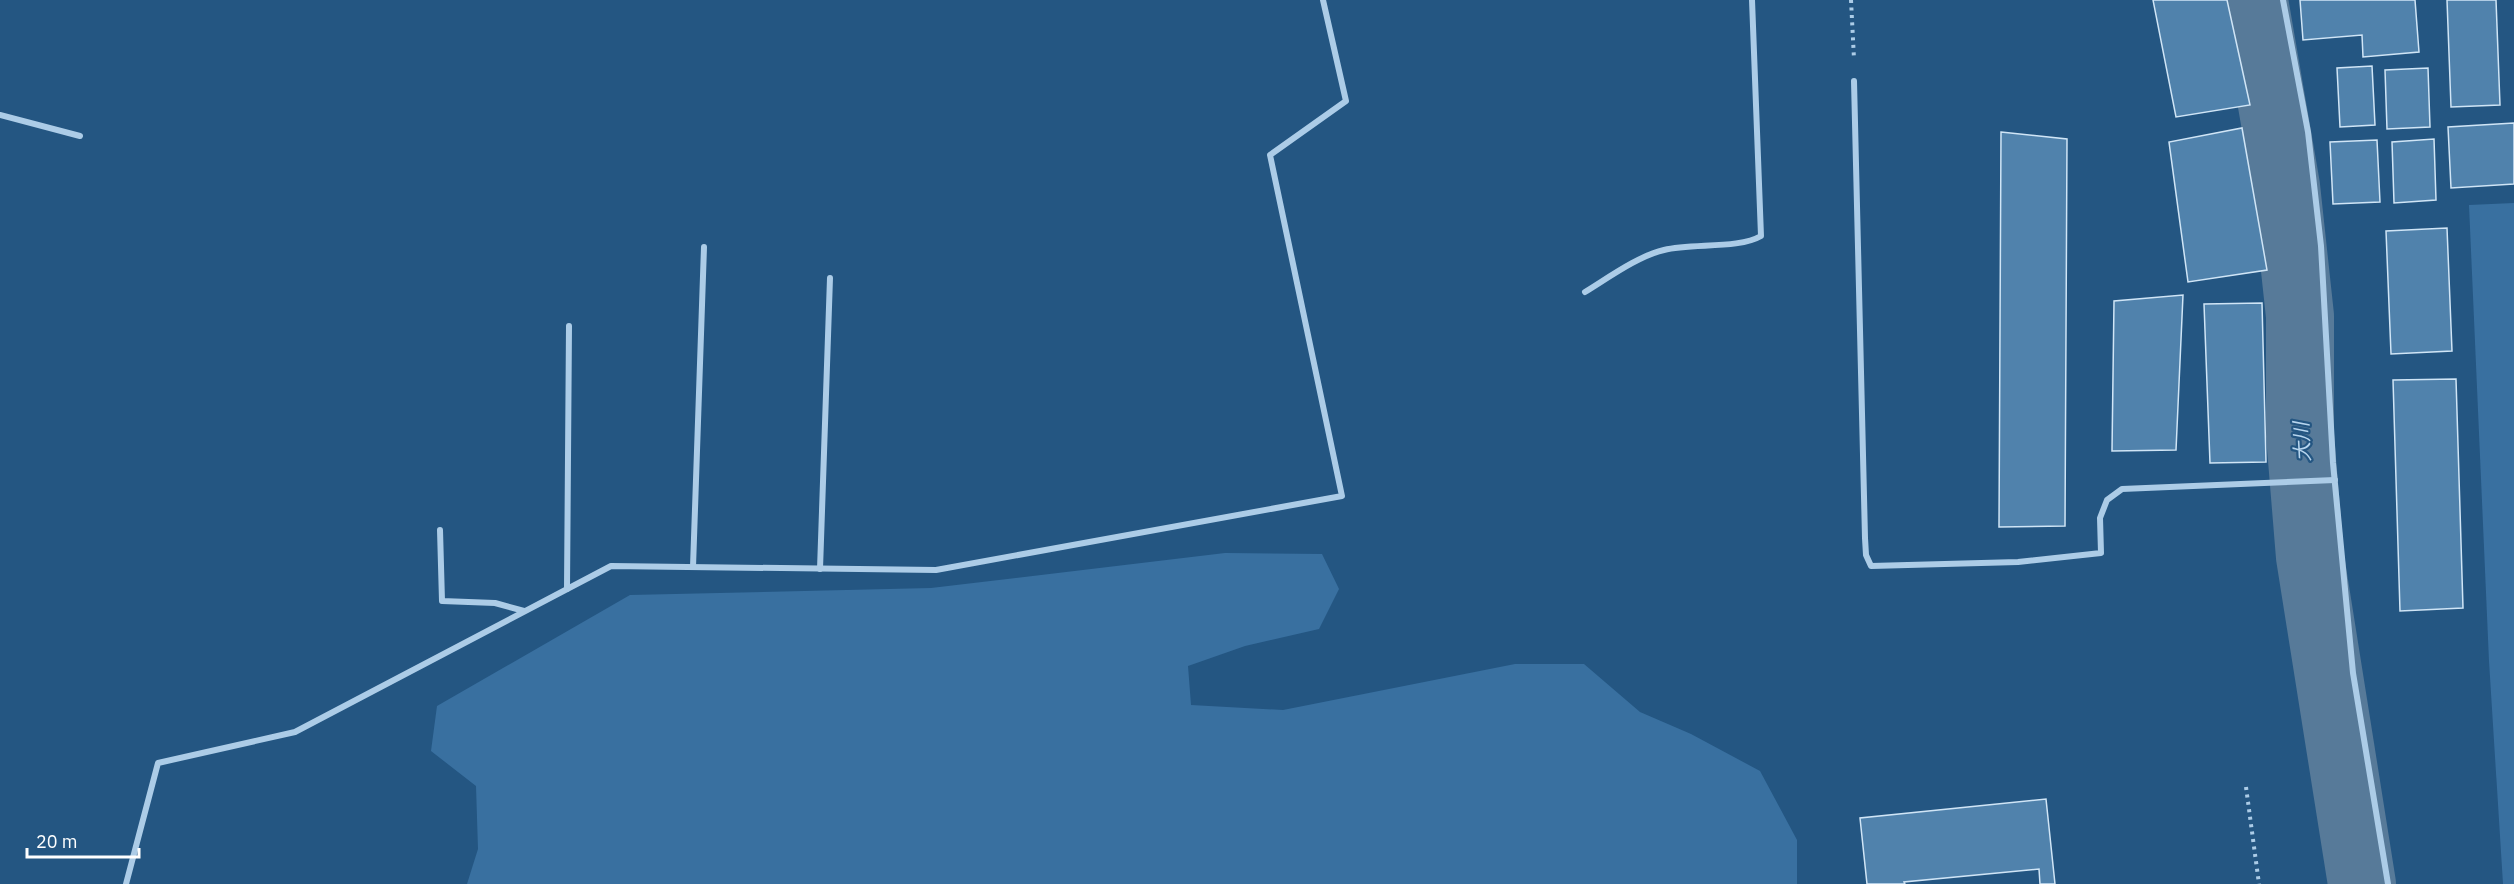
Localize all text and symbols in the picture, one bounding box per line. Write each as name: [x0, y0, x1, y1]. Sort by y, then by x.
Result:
water label: 大川: [2287, 419, 2316, 463]
scale bar: [27, 821, 140, 859]
text: 20 m: [36, 830, 78, 853]

